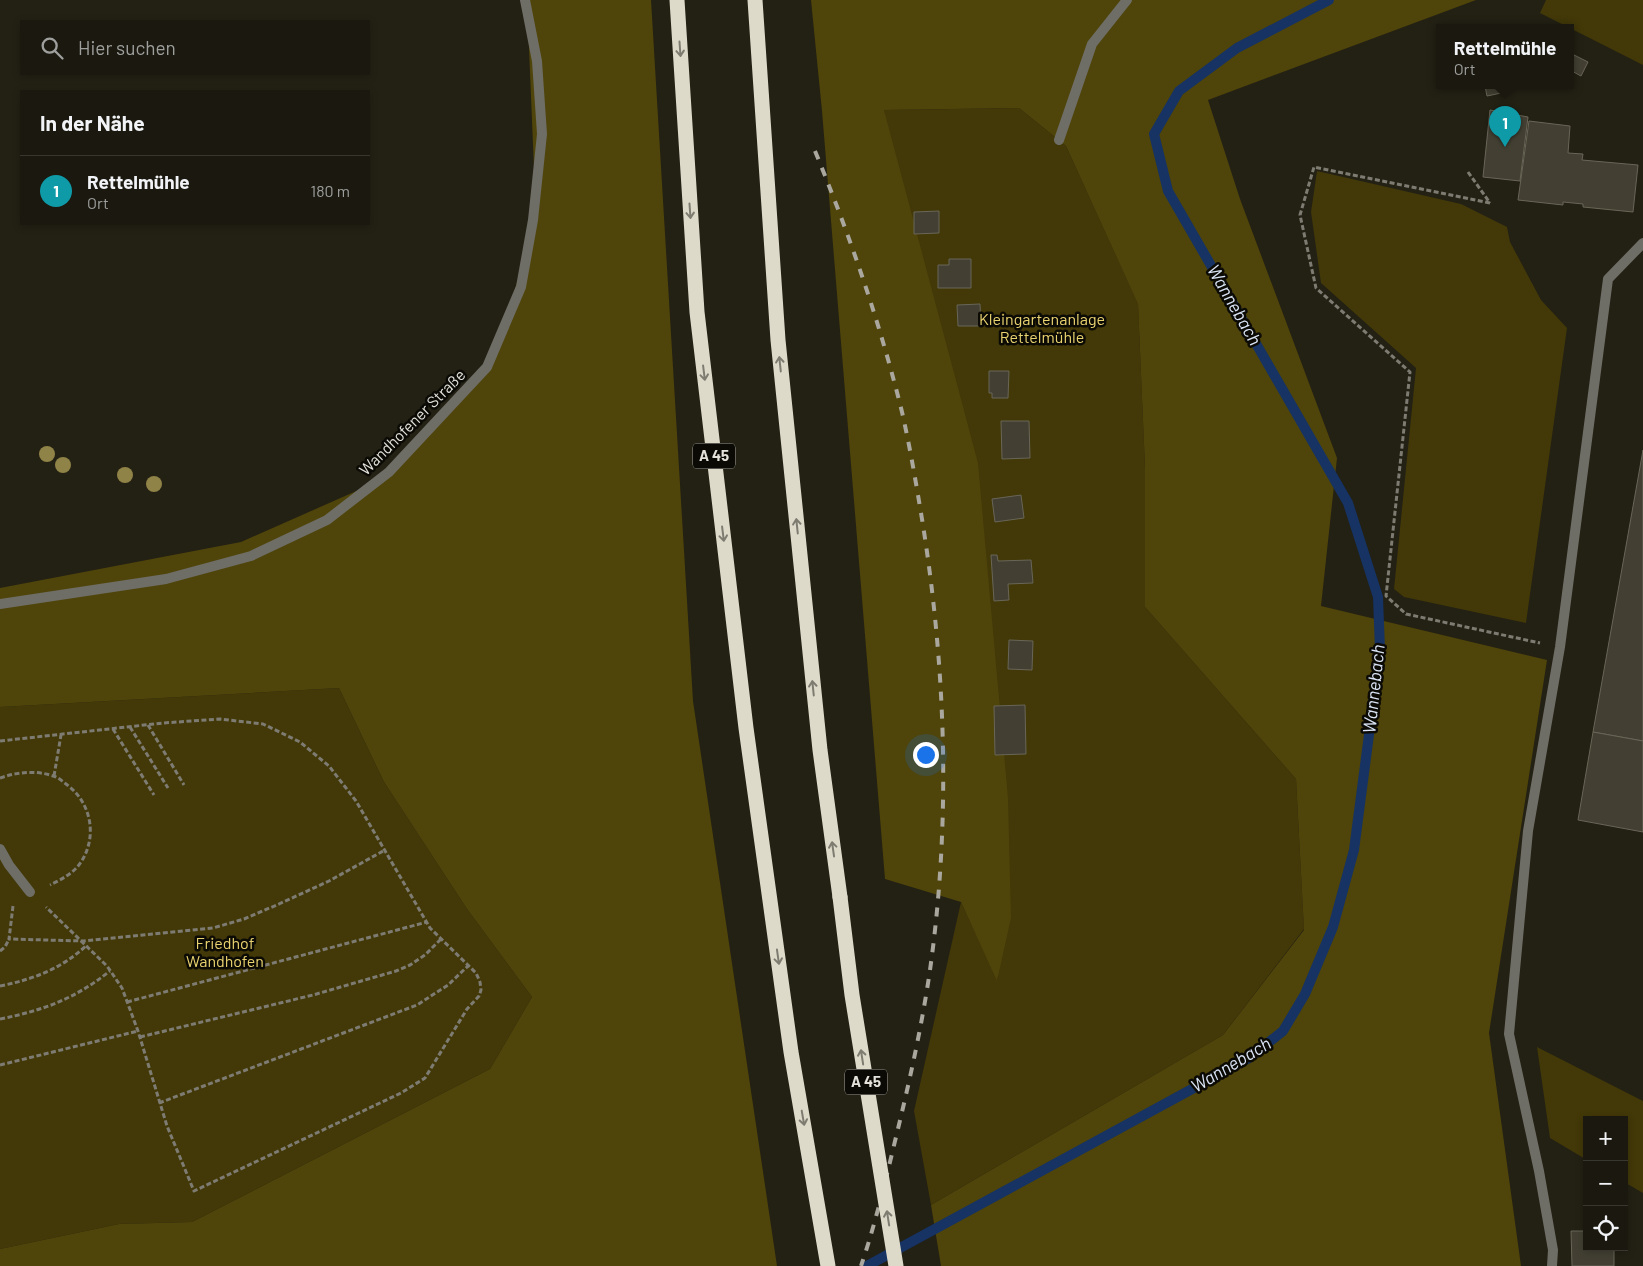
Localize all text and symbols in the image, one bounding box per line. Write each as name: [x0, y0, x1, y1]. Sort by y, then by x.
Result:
search box: [20, 20, 370, 75]
popup: [1436, 24, 1574, 89]
icon: search: [38, 34, 66, 62]
text: Hier suchen: [78, 36, 176, 59]
text: Rettelmühle: [1454, 36, 1556, 59]
one-way arrow: [675, 40, 684, 56]
text: Ort: [1454, 59, 1475, 78]
pin: 1: [1489, 106, 1521, 147]
text: In der Nähe: [40, 110, 145, 135]
text: Rettelmühle: [87, 170, 190, 193]
text: 1: [53, 181, 59, 200]
text: 180 m: [311, 181, 350, 200]
text: Ort: [87, 193, 109, 212]
one-way arrow: [686, 203, 695, 219]
water label: Wannebach: [1203, 260, 1267, 349]
park label: Kleingartenanlage Rettelmühle: [979, 309, 1105, 346]
one-way arrow: [775, 357, 785, 373]
one-way arrow: [699, 364, 709, 380]
street label: Wandhofener Straße: [355, 365, 469, 479]
road number: A 45: [693, 444, 735, 468]
one-way arrow: [792, 518, 802, 534]
one-way arrow: [718, 526, 728, 542]
water label: Wannebach: [1357, 643, 1389, 735]
one-way arrow: [808, 680, 818, 696]
your location: [913, 742, 939, 768]
one-way arrow: [828, 841, 838, 857]
park label: Friedhof Wandhofen: [186, 933, 264, 970]
one-way arrow: [773, 949, 783, 965]
water label: Wannebach: [1186, 1032, 1275, 1097]
one-way arrow: [856, 1050, 866, 1066]
road number: A 45: [845, 1070, 887, 1094]
one-way arrow: [798, 1110, 808, 1126]
map controls: [1583, 1116, 1628, 1251]
button: +: [1583, 1116, 1628, 1161]
button: −: [1583, 1161, 1628, 1206]
button: locate: [1583, 1206, 1628, 1251]
one-way arrow: [882, 1210, 892, 1226]

